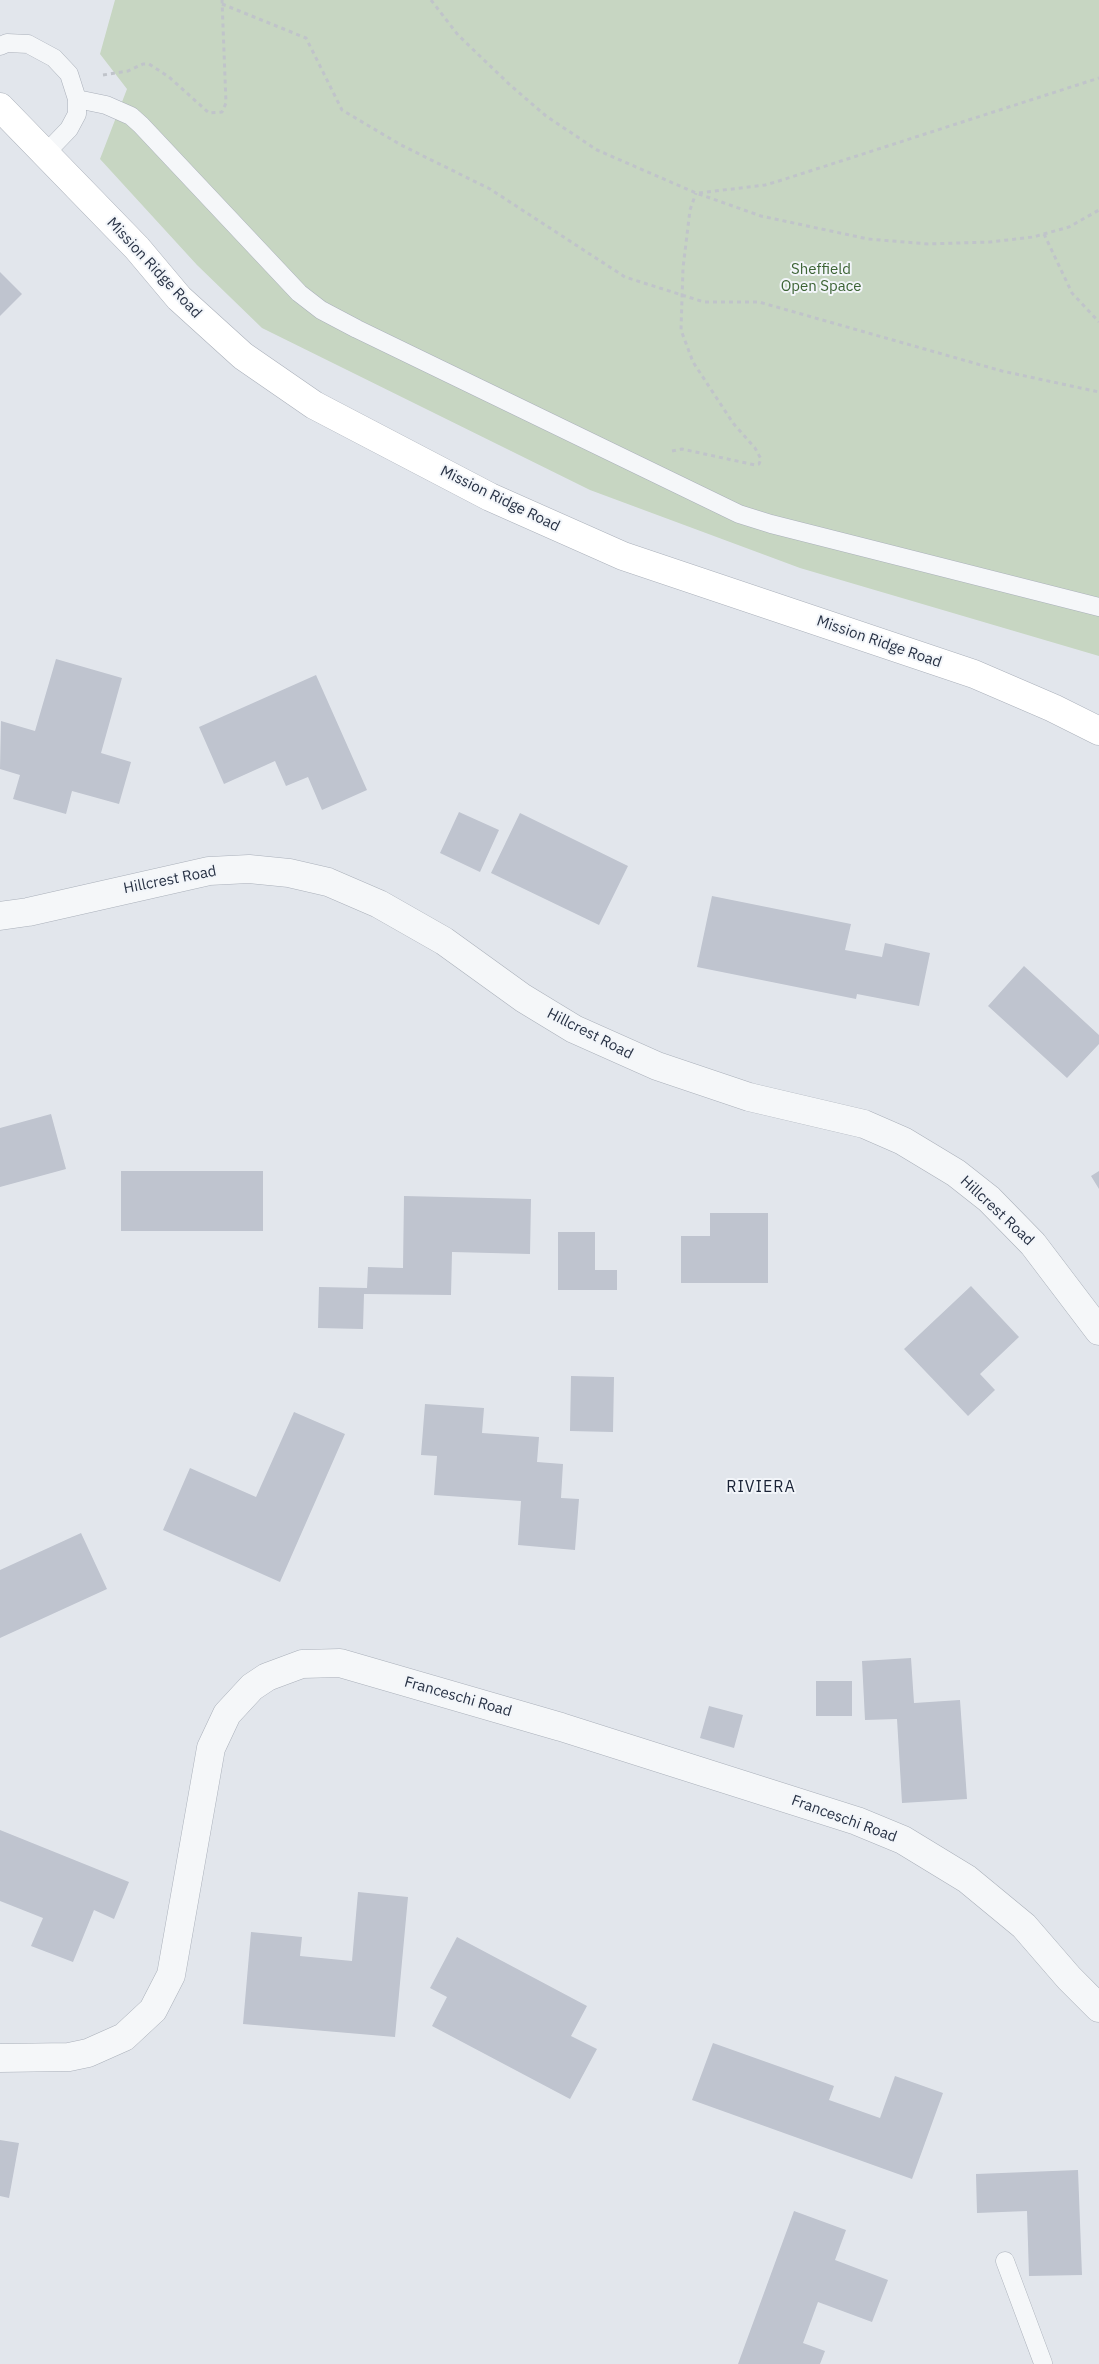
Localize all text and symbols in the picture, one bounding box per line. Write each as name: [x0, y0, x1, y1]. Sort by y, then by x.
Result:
street label: Mission Ridge Road: [103, 214, 205, 322]
park label: Sheffield Open Space: [781, 261, 861, 296]
street label: Mission Ridge Road: [437, 462, 563, 536]
street label: Mission Ridge Road: [814, 612, 944, 672]
street label: Hillcrest Road: [122, 862, 218, 898]
street label: Hillcrest Road: [544, 1005, 636, 1063]
street label: Hillcrest Road: [956, 1172, 1038, 1250]
district label: RIVIERA: [725, 1477, 797, 1497]
street label: Franceschi Road: [402, 1673, 514, 1721]
street label: Franceschi Road: [789, 1792, 899, 1846]

